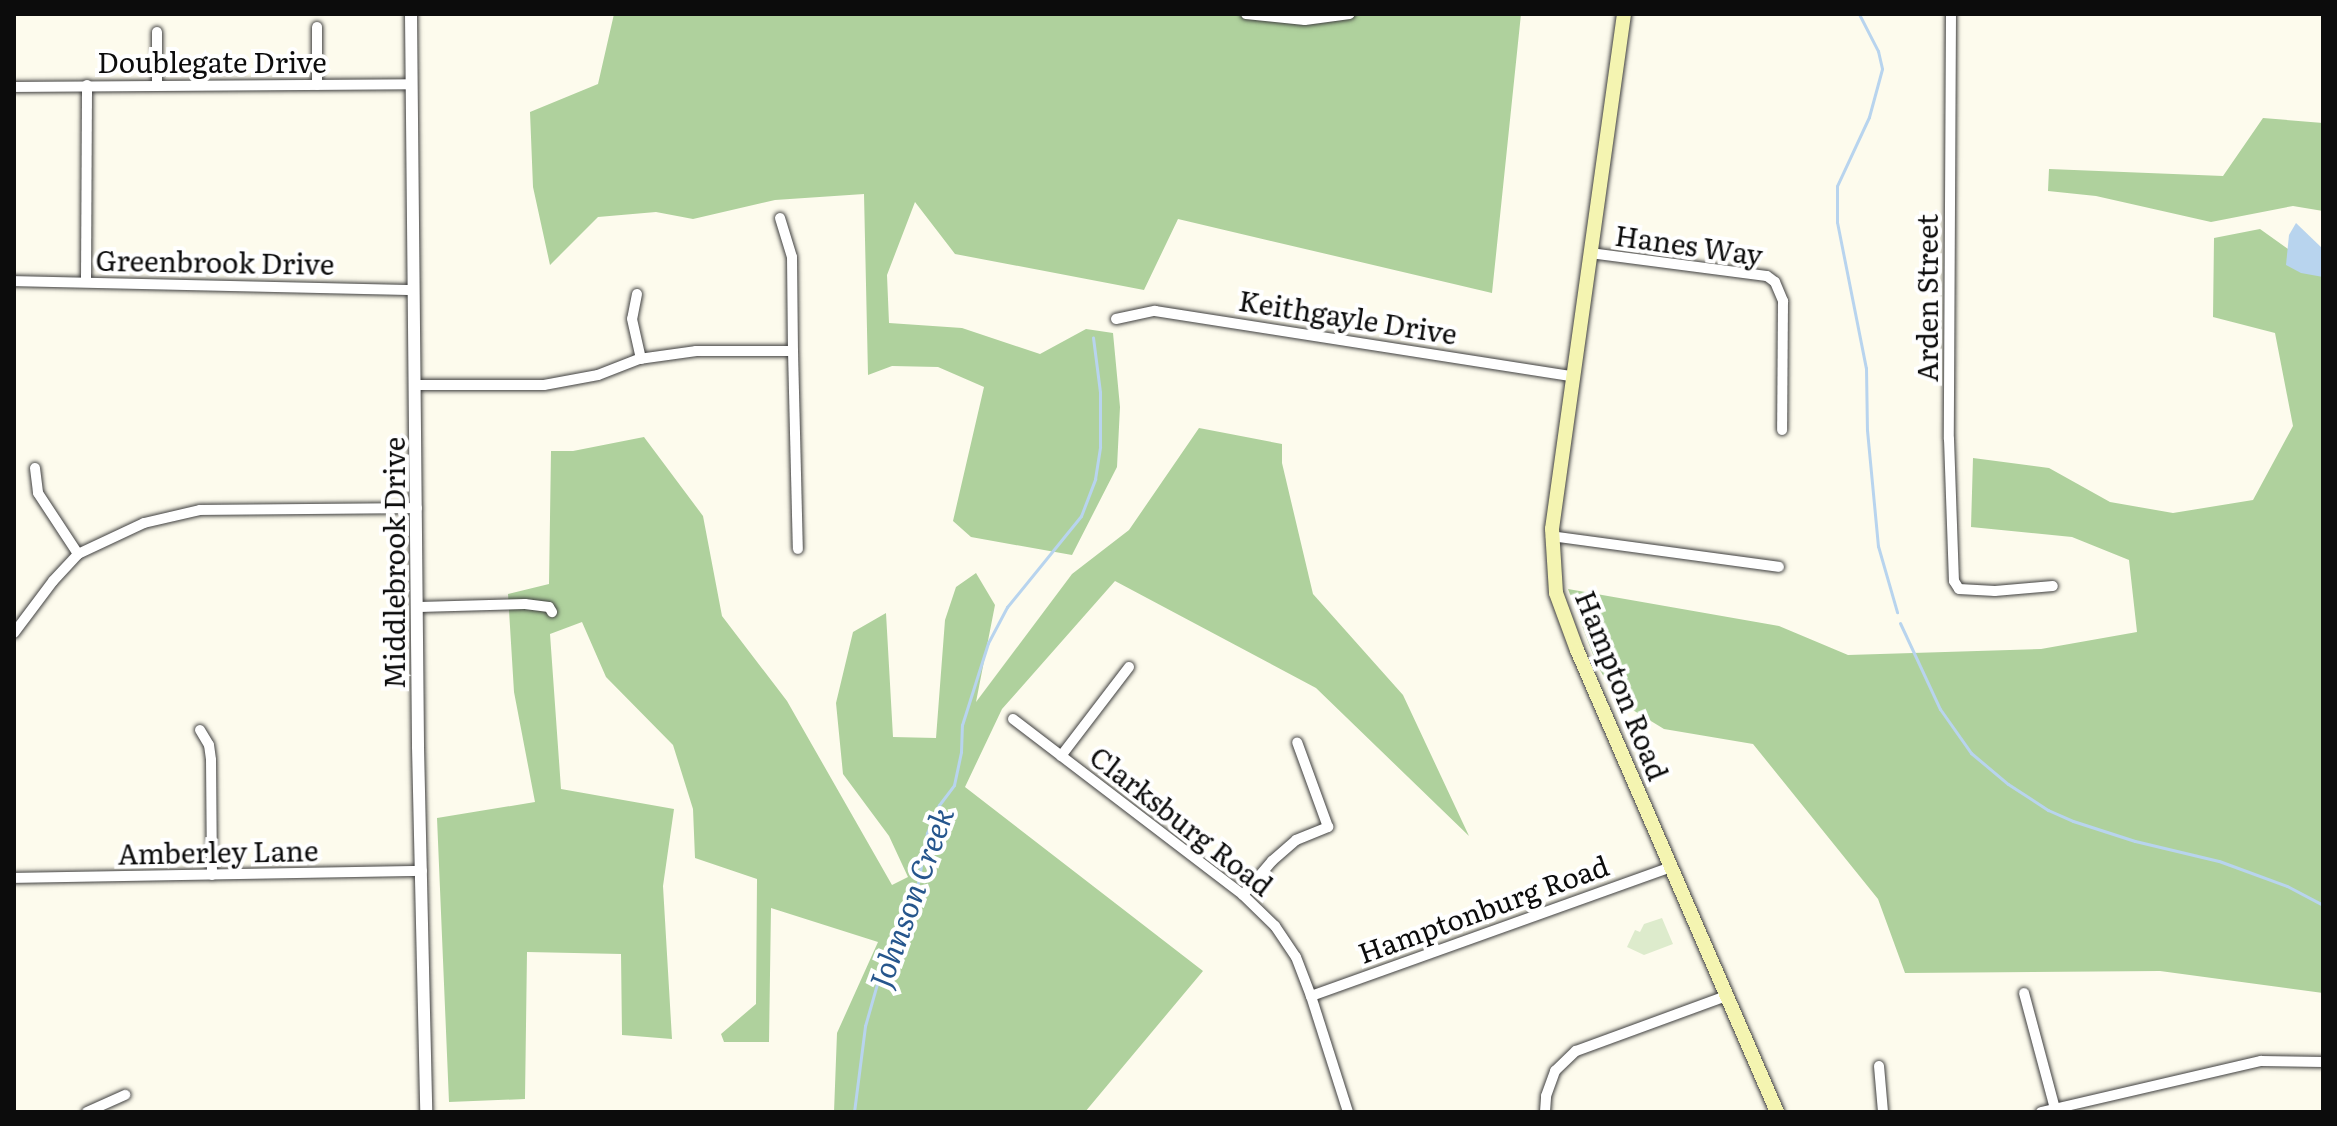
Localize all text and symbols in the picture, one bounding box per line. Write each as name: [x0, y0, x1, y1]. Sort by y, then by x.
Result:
street label: Doublegate Drive: [97, 44, 327, 78]
street label: Arden Street: [1909, 214, 1943, 382]
street label: Hanes Way: [1613, 217, 1765, 271]
street label: Greenbrook Drive: [95, 242, 335, 280]
street label: Keithgayle Drive: [1237, 282, 1459, 350]
street label: Middlebrook Drive: [376, 437, 410, 689]
street label: Hampton Road: [1570, 585, 1676, 785]
street label: Clarksburg Road: [1084, 738, 1280, 902]
water label: Johnson Creek: [861, 802, 959, 992]
street label: Amberley Lane: [117, 832, 319, 870]
street label: Hamptonburg Road: [1353, 847, 1613, 969]

